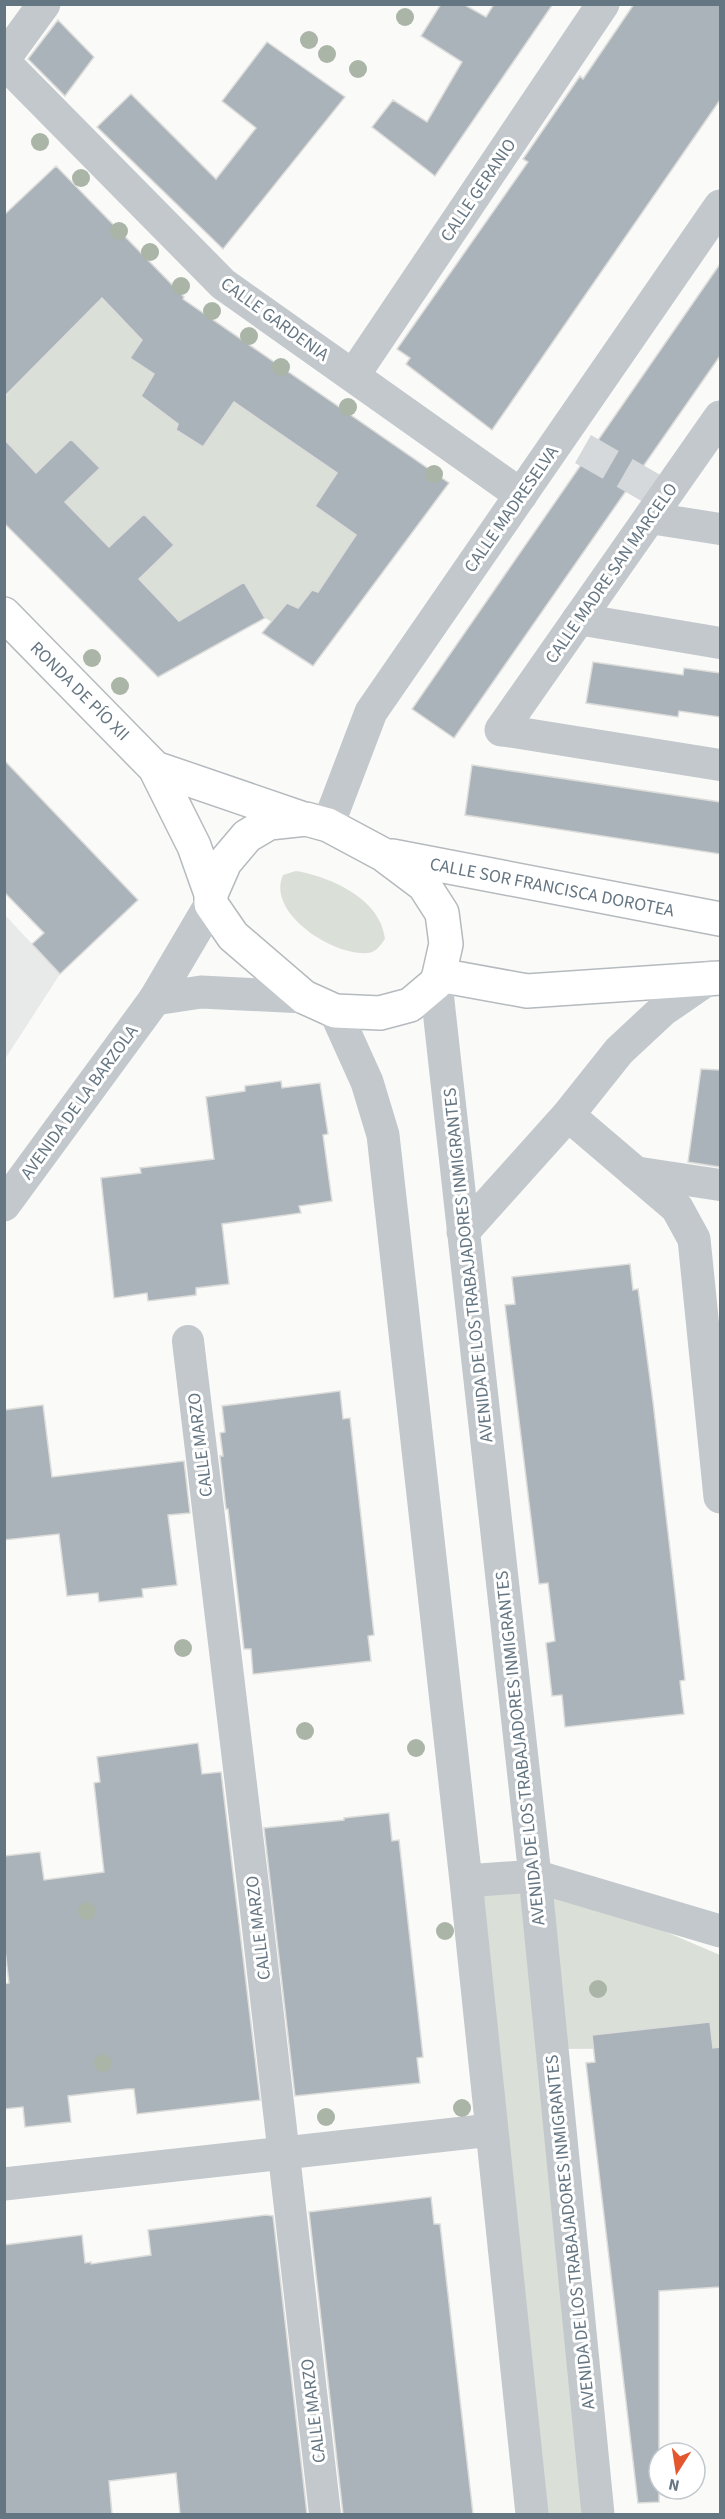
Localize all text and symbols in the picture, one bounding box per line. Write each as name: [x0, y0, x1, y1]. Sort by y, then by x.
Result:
street label: CALLE GERANIO: [435, 134, 522, 247]
street label: CALLE GARDENIA: [215, 272, 334, 367]
street label: CALLE MADRESELVA: [458, 441, 565, 578]
street label: CALLE MADRE SAN MARCELO: [539, 478, 684, 669]
street label: RONDA DE PÍO XII: [24, 636, 135, 747]
street label: CALLE SOR FRANCISCA DOROTEA: [428, 852, 676, 924]
street label: AVENIDA DE LA BARZOLA: [15, 1020, 144, 1185]
street label: AVENIDA DE LOS TRABAJADORES INMIGRANTES: [437, 1086, 500, 1444]
street label: CALLE MARZO: [182, 1391, 219, 1499]
street label: AVENIDA DE LOS TRABAJADORES INMIGRANTES: [489, 1569, 552, 1927]
street label: CALLE MARZO: [240, 1874, 277, 1982]
street label: AVENIDA DE LOS TRABAJADORES INMIGRANTES: [539, 2053, 602, 2411]
street label: CALLE MARZO: [295, 2357, 332, 2465]
north arrow: [647, 2441, 707, 2501]
text: N: [667, 2473, 682, 2497]

